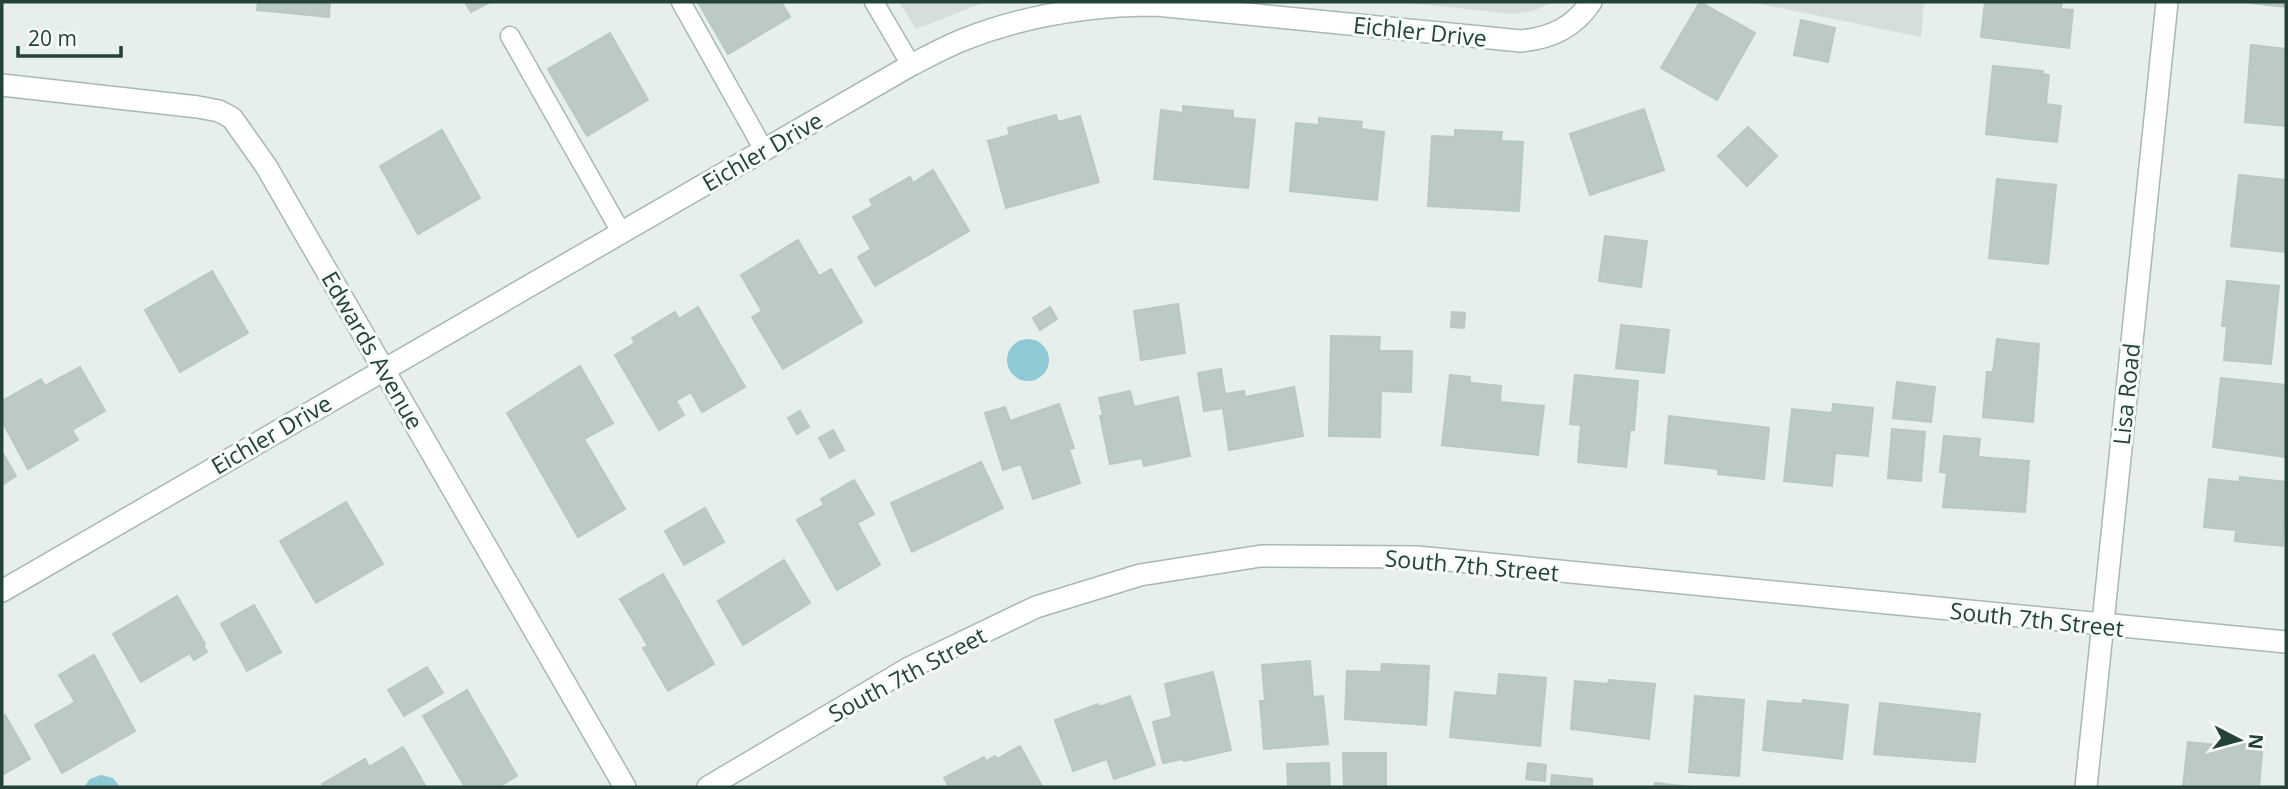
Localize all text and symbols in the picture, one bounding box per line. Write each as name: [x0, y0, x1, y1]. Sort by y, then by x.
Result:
street label: Eichler Drive: [1352, 8, 1488, 54]
scale bar: [18, 14, 121, 58]
text: 20 m: [28, 24, 77, 52]
street label: Eichler Drive: [696, 104, 828, 198]
street label: Edwards Avenue: [315, 265, 431, 435]
street label: Lisa Road: [2105, 341, 2147, 447]
street label: Eichler Drive: [205, 387, 337, 481]
street label: South 7th Street: [1384, 541, 1560, 589]
street label: South 7th Street: [1949, 594, 2125, 644]
street label: South 7th Street: [822, 619, 992, 729]
north arrow: [2204, 705, 2274, 775]
text: N: [2242, 733, 2270, 751]

